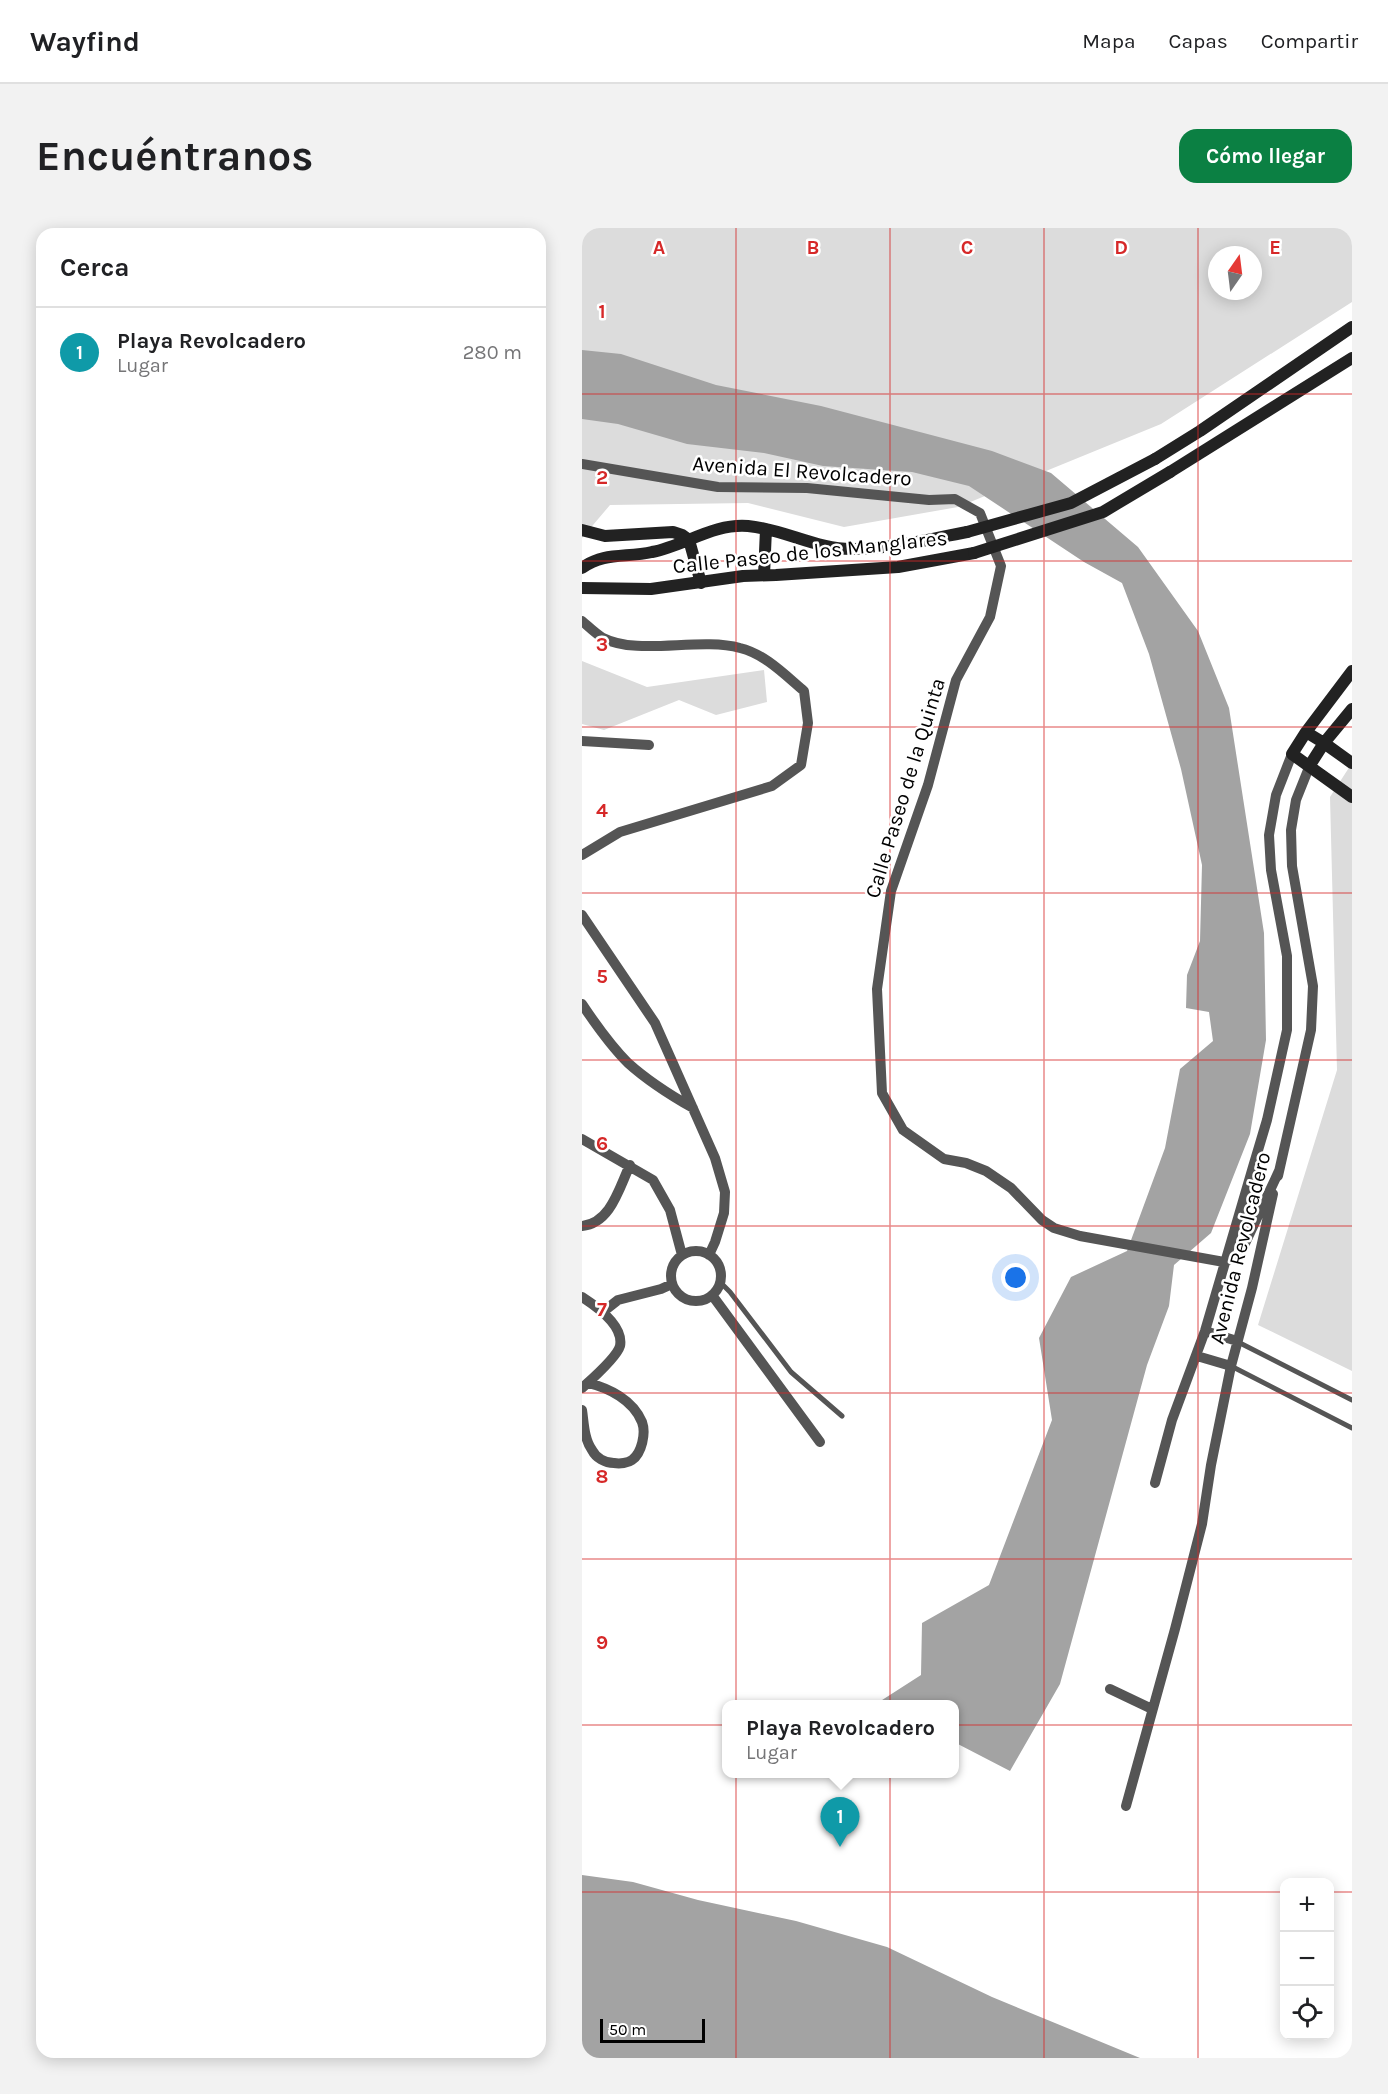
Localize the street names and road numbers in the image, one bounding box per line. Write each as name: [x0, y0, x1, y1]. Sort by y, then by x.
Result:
street label: Avenida El Revolcadero: [692, 451, 912, 491]
street label: Calle Paseo de los Manglares: [672, 526, 948, 578]
street label: Calle Paseo de la Quinta: [860, 675, 950, 901]
street label: Avenida Revolcadero: [1205, 1149, 1275, 1347]

